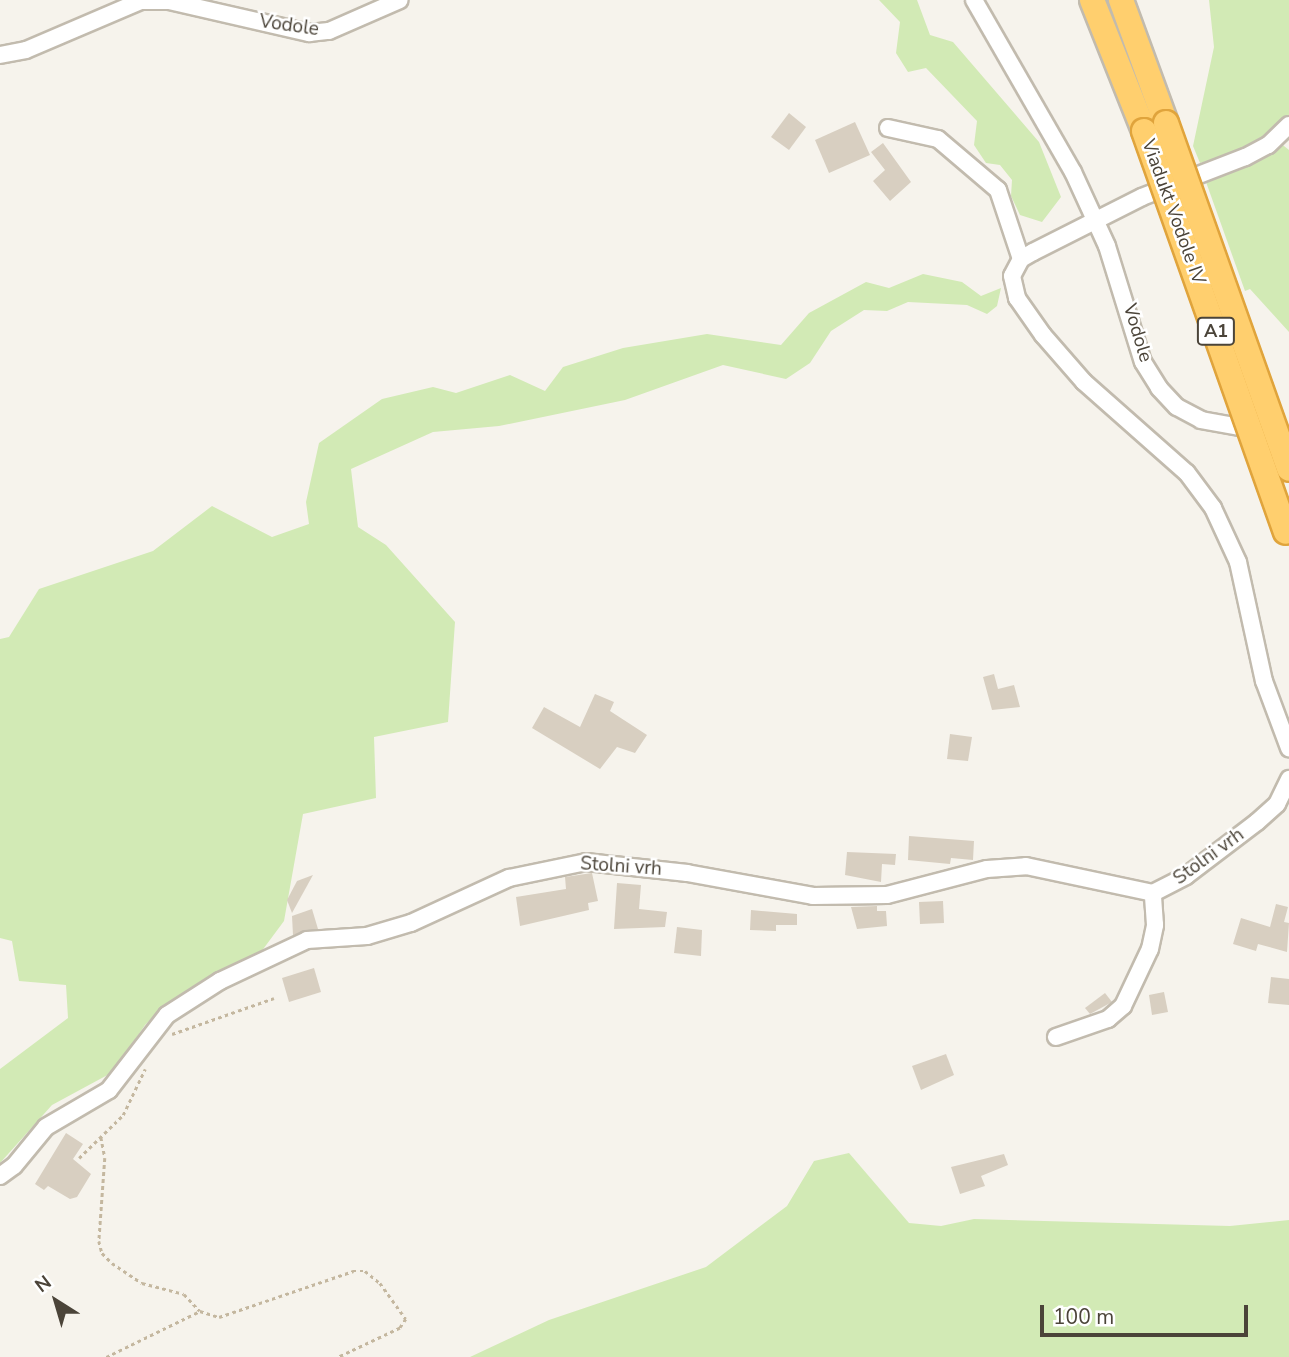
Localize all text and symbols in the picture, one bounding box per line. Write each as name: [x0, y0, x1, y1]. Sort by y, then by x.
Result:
street label: Vodole: [258, 11, 320, 41]
street label: Viadukt Vodole IV: [1136, 136, 1210, 288]
street label: Vodole: [1117, 301, 1157, 365]
road number: A1: [1197, 316, 1235, 346]
street label: Stolni vrh: [1169, 824, 1249, 890]
street label: Stolni vrh: [579, 853, 663, 881]
north arrow: [21, 1266, 91, 1336]
text: N: [30, 1270, 57, 1299]
scale bar: [1044, 1290, 1252, 1334]
text: 100 m: [1053, 1303, 1114, 1331]

